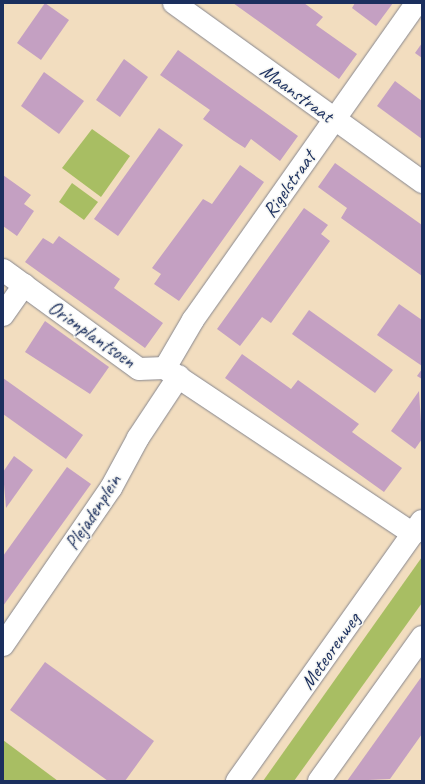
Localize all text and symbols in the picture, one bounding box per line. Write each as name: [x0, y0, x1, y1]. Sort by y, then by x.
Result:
street label: Maanstraat: [256, 58, 338, 128]
street label: Rigelstraat: [257, 146, 321, 222]
street label: Orionplantsoen: [44, 295, 140, 373]
street label: Plejadenplein: [60, 470, 126, 554]
street label: Meteorenweg: [295, 608, 365, 694]

